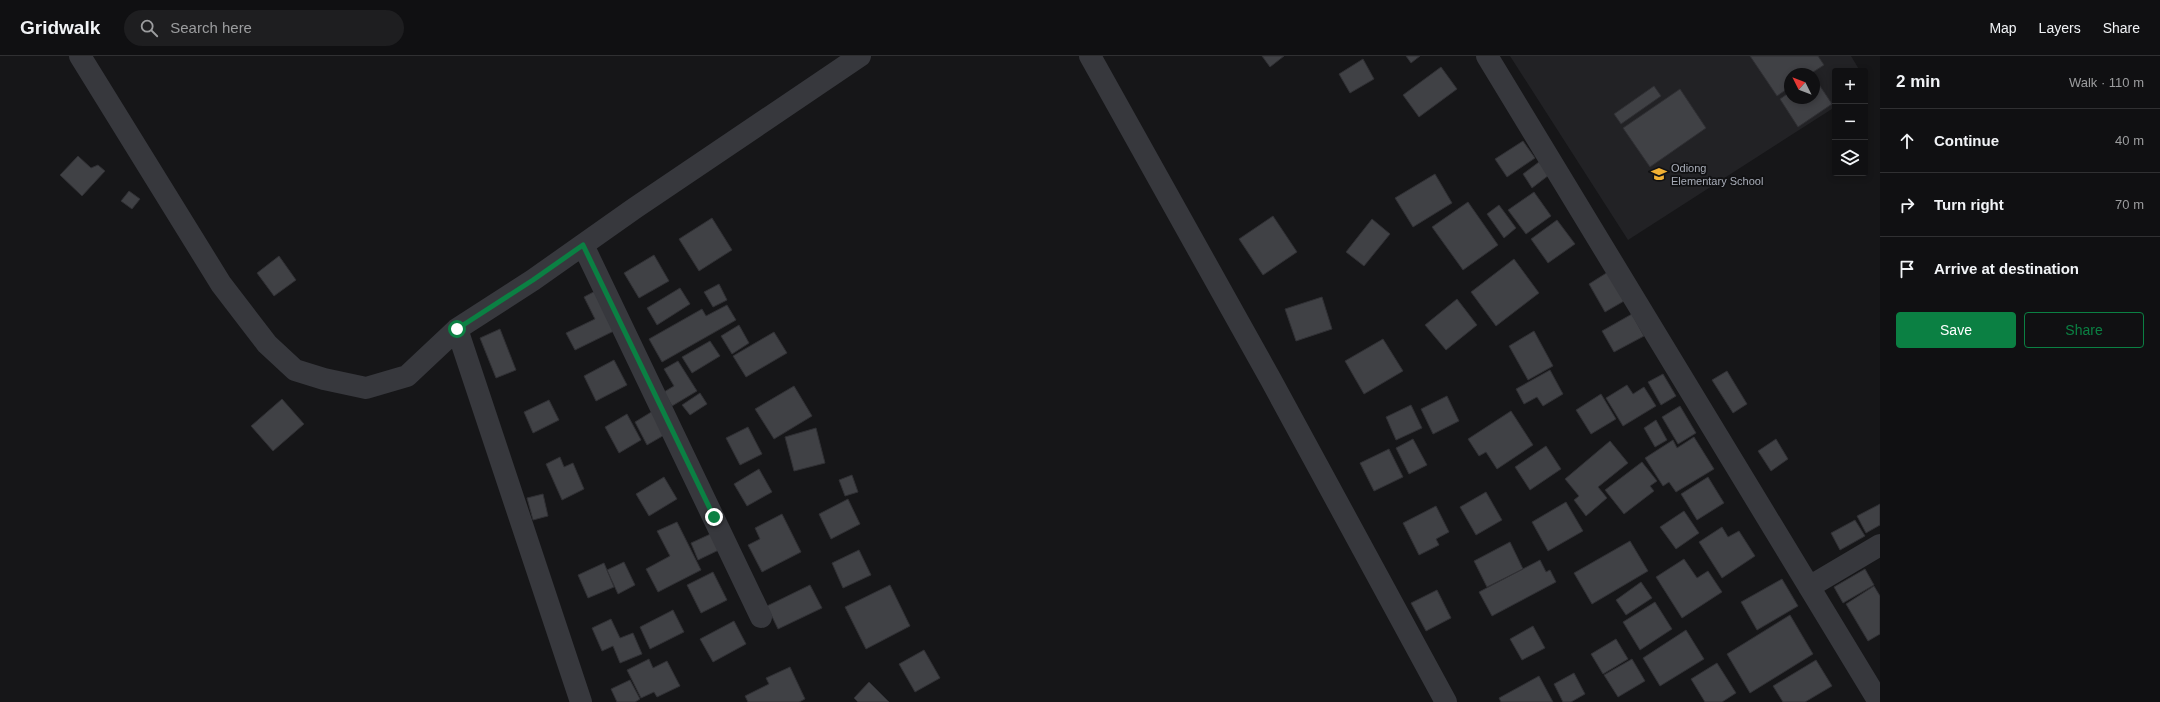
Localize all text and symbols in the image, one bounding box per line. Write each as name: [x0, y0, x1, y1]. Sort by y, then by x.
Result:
search box: [124, 10, 404, 46]
text: Gridwalk: [20, 17, 100, 38]
icon: search: [138, 17, 160, 39]
text: Search here: [170, 19, 252, 36]
text: Map: [1989, 20, 2017, 36]
text: Layers: [2039, 20, 2081, 36]
text: Share: [2103, 20, 2140, 36]
north arrow: [1784, 68, 1820, 104]
map controls: [1832, 68, 1868, 176]
button: +: [1832, 68, 1868, 104]
text: 2 min: [1896, 72, 1940, 91]
text: Walk · 110 m: [2069, 75, 2144, 90]
button: −: [1832, 104, 1868, 140]
icon: ahead: [1896, 130, 1918, 152]
text: Continue: [1934, 132, 1999, 149]
text: 40 m: [2115, 133, 2144, 148]
button: layers: [1832, 140, 1868, 176]
place label: Odiong Elementary School: [1671, 162, 1763, 187]
school or university icon: Odiong Elementary School: [1650, 165, 1668, 183]
icon: right: [1896, 194, 1918, 216]
text: Turn right: [1934, 196, 2004, 213]
text: 70 m: [2115, 197, 2144, 212]
icon: arrive: [1896, 258, 1918, 280]
text: Arrive at destination: [1934, 260, 2079, 277]
button: Save: [1896, 312, 2016, 348]
button: Share: [2024, 312, 2144, 348]
route start: [448, 320, 466, 338]
route end: [705, 508, 723, 526]

